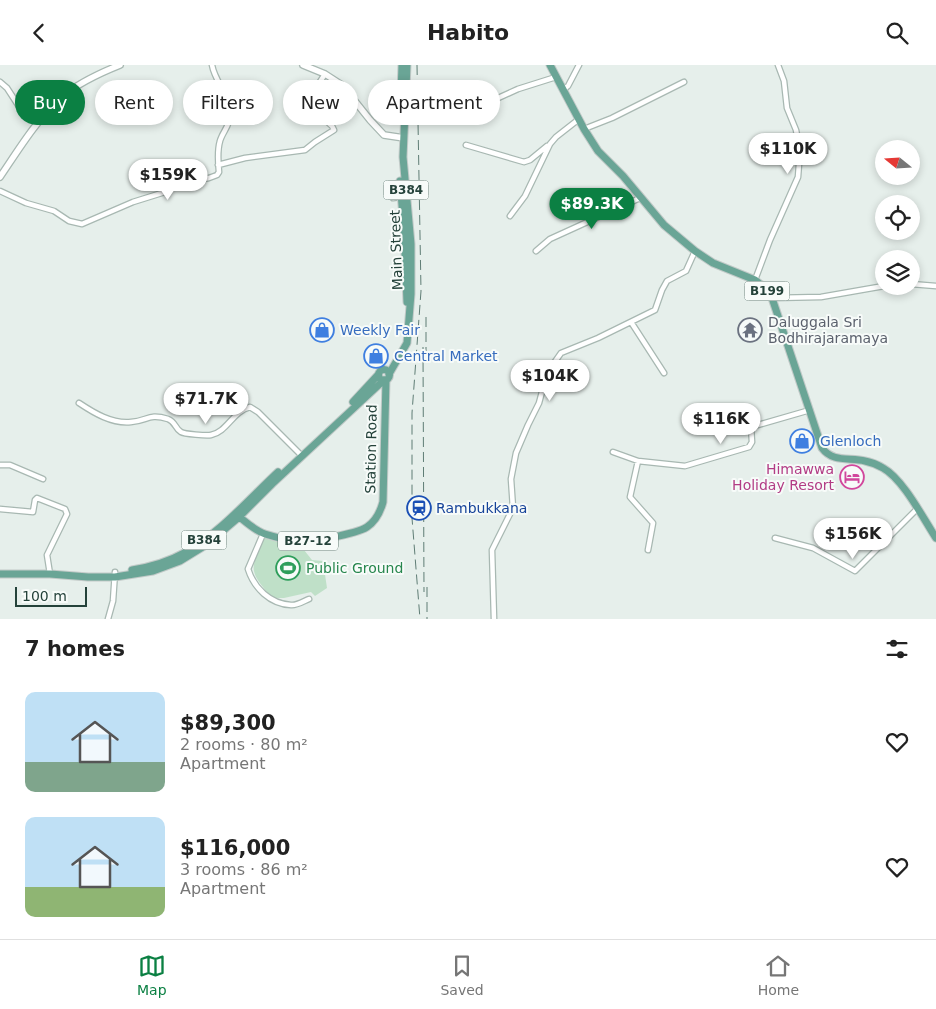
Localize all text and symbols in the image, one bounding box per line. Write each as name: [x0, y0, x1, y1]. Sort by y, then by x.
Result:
icon: back: [25, 19, 53, 47]
icon: search: [883, 19, 911, 47]
text: Habito: [427, 20, 509, 45]
chip: Buy: [15, 80, 85, 125]
chip: Rent: [95, 80, 173, 125]
chip: Filters: [183, 80, 273, 125]
chip: New: [283, 80, 358, 125]
chip: Apartment: [368, 80, 500, 125]
pin: $110K: [753, 133, 823, 175]
text: $110K: [760, 139, 816, 158]
north arrow: [875, 140, 920, 185]
map controls: [875, 140, 920, 295]
pin: $159K: [133, 159, 203, 201]
text: $159K: [140, 165, 196, 184]
road number: B384: [384, 181, 428, 199]
pin: $89.3K: [551, 187, 633, 230]
text: $89.3K: [560, 194, 624, 213]
button: locate: [875, 195, 920, 240]
street label: Main Street: [387, 209, 405, 290]
button: layers: [875, 250, 920, 295]
road number: B199: [744, 282, 790, 301]
place label: Daluggala Sri Bodhirajaramaya: [768, 314, 888, 346]
shop icon: Weekly Fair: [309, 317, 335, 343]
temple icon: Daluggala Sri Bodhirajaramaya: [737, 317, 763, 343]
place label: Weekly Fair: [340, 322, 420, 338]
shop icon: Central Market: [363, 343, 389, 369]
place label: Central Market: [394, 348, 498, 364]
pin: $104K: [515, 359, 585, 402]
text: $104K: [522, 366, 578, 385]
pin: $71.7K: [165, 383, 247, 425]
text: $71.7K: [174, 389, 238, 408]
pin: $116K: [686, 403, 756, 445]
street label: Station Road: [362, 404, 380, 494]
text: $116K: [693, 409, 749, 428]
shop icon: Glenloch: [789, 428, 815, 454]
place label: Glenloch: [820, 433, 881, 449]
place label: Himawwa Holiday Resort: [732, 461, 835, 493]
hotel icon: Himawwa Holiday Resort: [839, 464, 865, 490]
station icon: Rambukkana: [406, 495, 432, 521]
place label: Rambukkana: [436, 500, 527, 516]
pin: $156K: [818, 517, 888, 560]
text: $156K: [825, 524, 881, 543]
road number: B384: [182, 531, 226, 549]
road number: B27-12: [278, 531, 338, 551]
sports icon: Public Ground: [275, 555, 301, 581]
place label: Public Ground: [306, 560, 403, 576]
scale bar: [15, 584, 88, 607]
text: 100 m: [22, 588, 67, 604]
icon: filters: [883, 635, 911, 663]
text: 7 homes: [25, 637, 125, 661]
text: $89,300: [180, 711, 276, 735]
icon: home: [65, 712, 125, 772]
icon: heart: [883, 728, 911, 756]
text: 2 rooms · 80 m²: [180, 735, 308, 754]
text: Apartment: [180, 754, 266, 773]
text: $116,000: [180, 836, 290, 860]
icon: home: [65, 837, 125, 897]
icon: heart: [883, 853, 911, 881]
text: 3 rooms · 86 m²: [180, 860, 308, 879]
text: Apartment: [180, 879, 266, 898]
tab: Map: [137, 952, 167, 998]
tab: Saved: [440, 952, 484, 998]
tab: Home: [758, 952, 799, 998]

